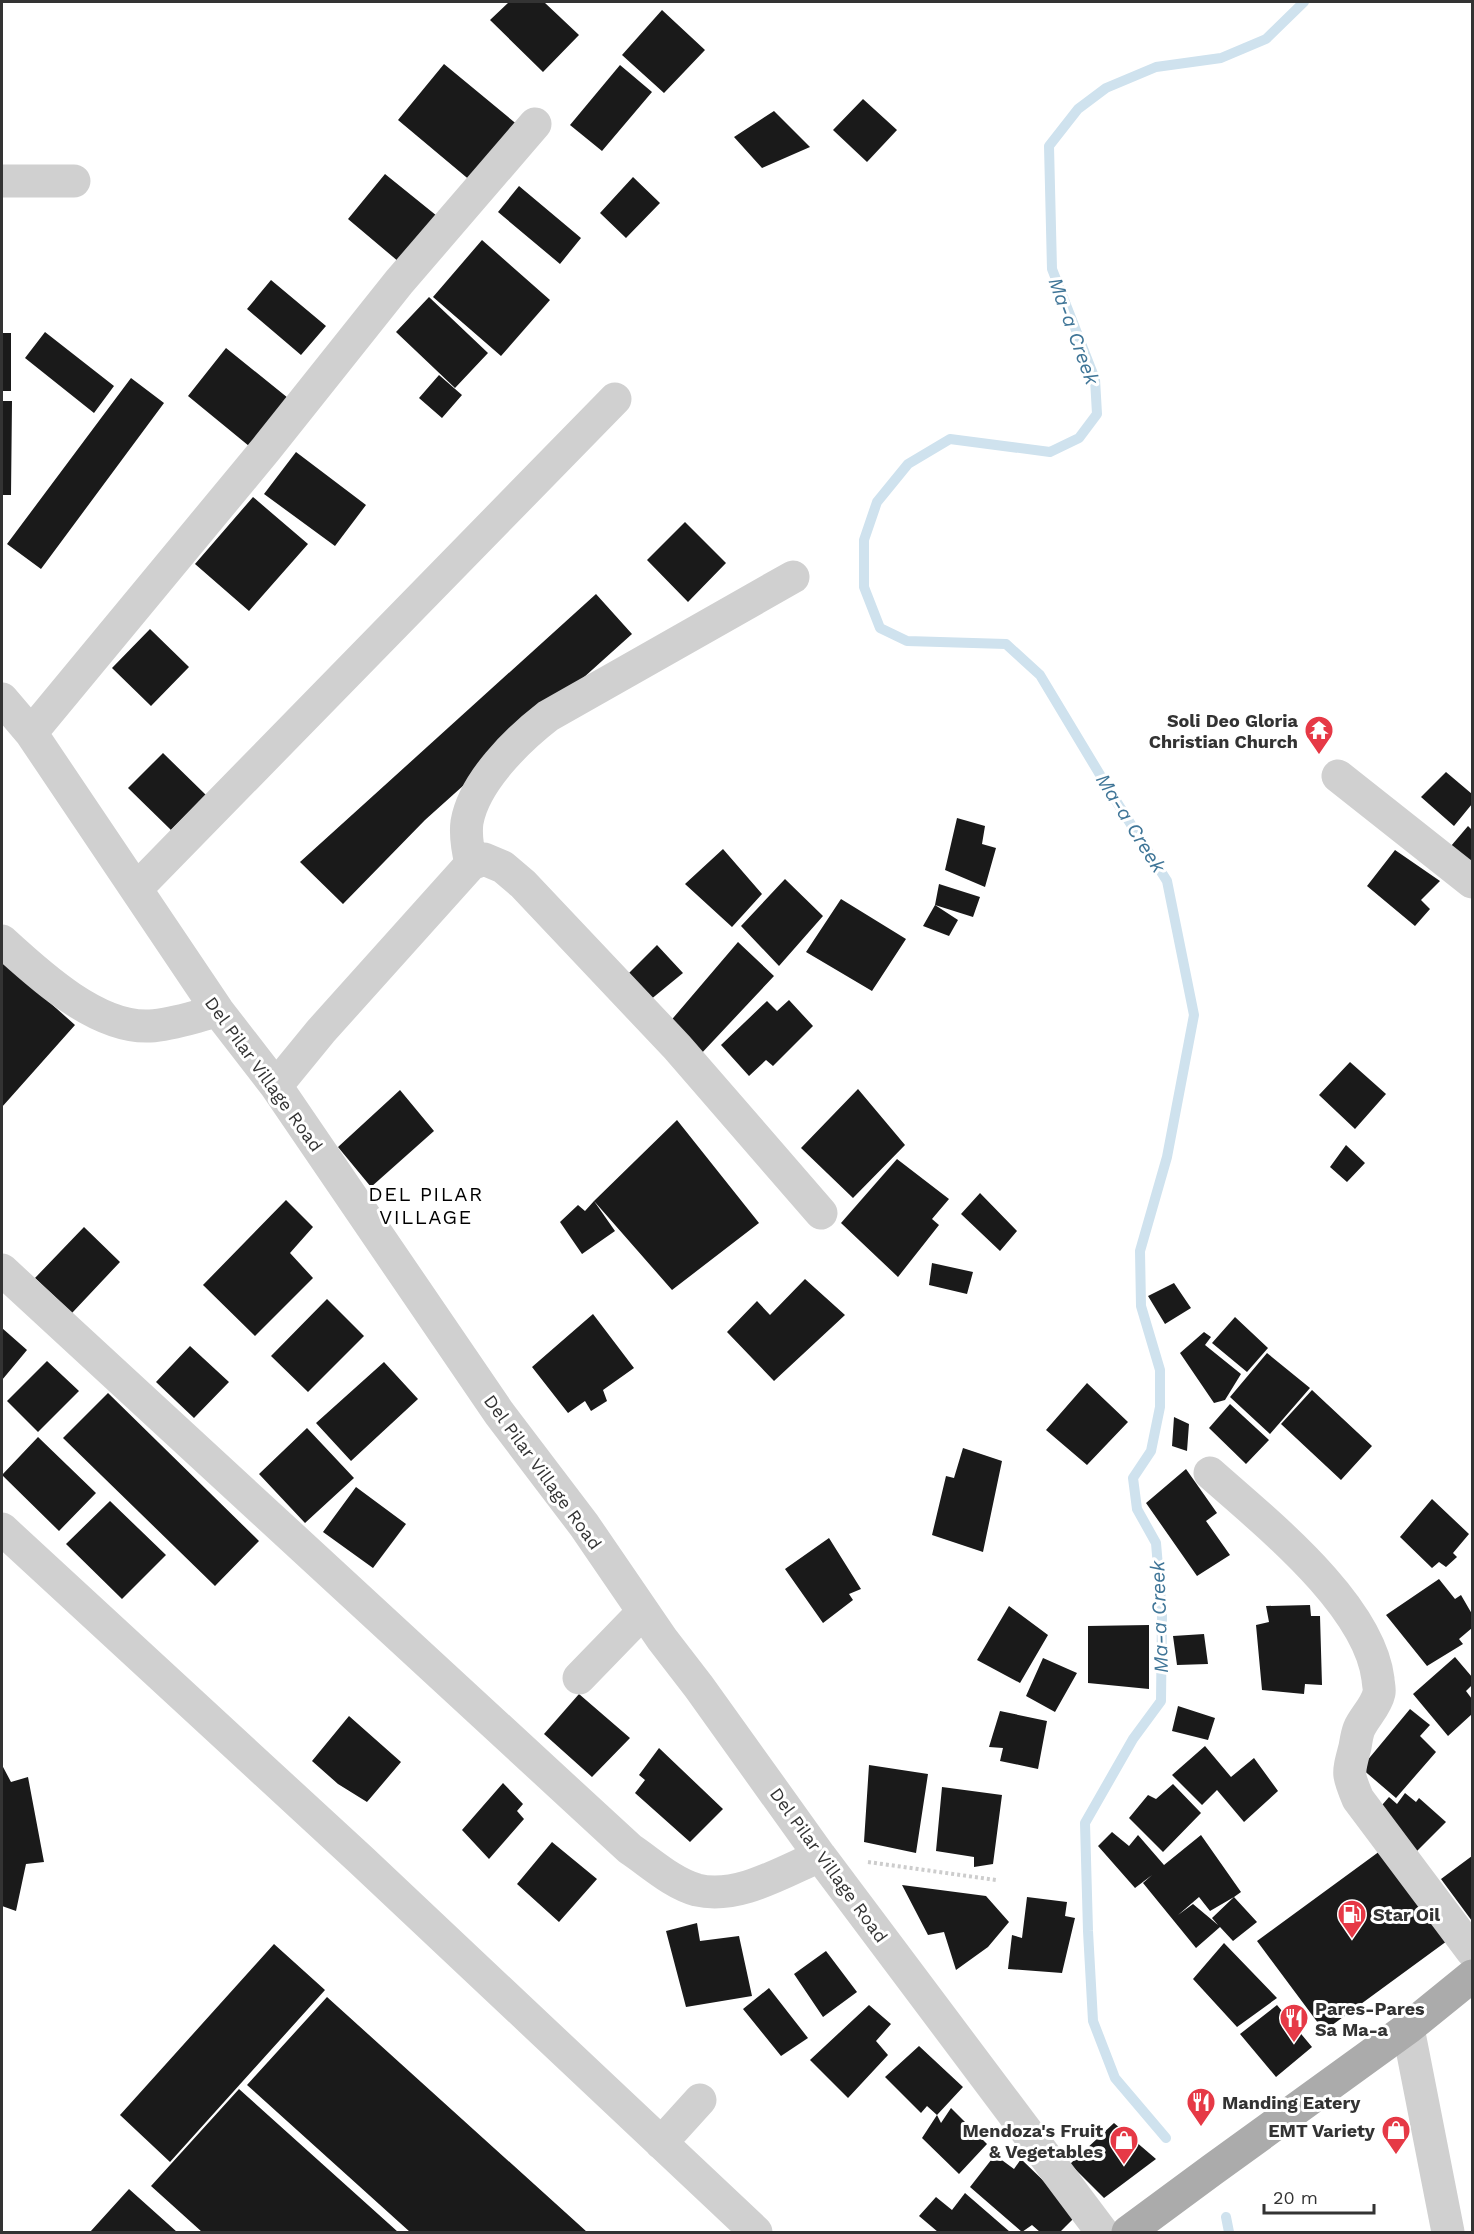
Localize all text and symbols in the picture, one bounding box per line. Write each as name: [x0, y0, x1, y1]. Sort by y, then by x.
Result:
water label: Ma-a Creek: [1043, 274, 1105, 389]
place label: Soli Deo Gloria Christian Church: [1149, 710, 1299, 752]
temple icon: Soli Deo Gloria Christian Church: [1303, 714, 1335, 756]
water label: Ma-a Creek: [1091, 769, 1172, 878]
street label: Del Pilar Village Road: [201, 993, 327, 1155]
district label: DEL PILAR VILLAGE: [368, 1182, 484, 1229]
street label: Del Pilar Village Road: [480, 1391, 606, 1553]
water label: Ma-a Creek: [1145, 1559, 1173, 1674]
street label: Del Pilar Village Road: [766, 1784, 892, 1946]
fuel station icon: Star Oil: [1336, 1898, 1368, 1940]
place label: Star Oil: [1373, 1904, 1440, 1925]
place label: Pares-Pares Sa Ma-a: [1315, 1998, 1425, 2040]
restaurant icon: Pares-Pares Sa Ma-a: [1278, 2002, 1310, 2044]
restaurant icon: Manding Eatery: [1185, 2086, 1217, 2128]
place label: Manding Eatery: [1222, 2092, 1361, 2113]
shop icon: EMT Variety: [1380, 2114, 1412, 2156]
place label: Mendoza's Fruit & Vegetables: [963, 2120, 1103, 2162]
place label: EMT Variety: [1268, 2120, 1376, 2141]
shop icon: Mendoza's Fruit & Vegetables: [1108, 2124, 1140, 2166]
scale bar: [1264, 2177, 1374, 2215]
text: 20 m: [1273, 2187, 1318, 2208]

